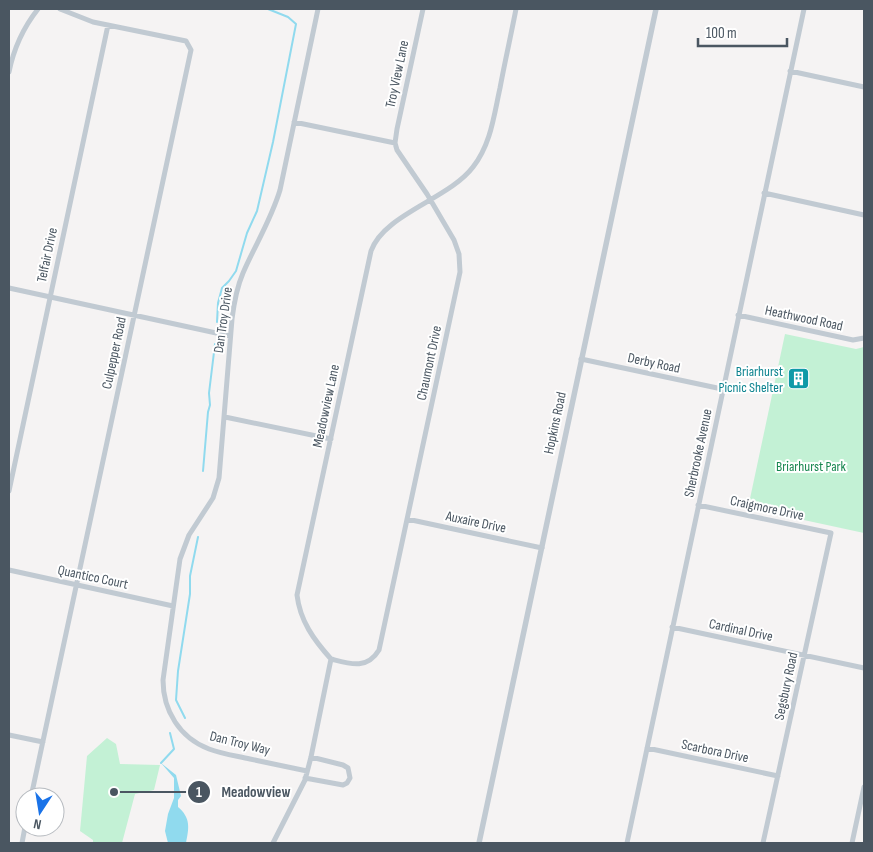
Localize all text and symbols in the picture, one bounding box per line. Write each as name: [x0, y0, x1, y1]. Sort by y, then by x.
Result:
scale bar: [698, 15, 787, 47]
text: 100 m: [706, 24, 737, 43]
street label: Troy View Lane: [382, 39, 412, 109]
street label: Telfair Drive: [33, 226, 61, 284]
street label: Dan Troy Drive: [210, 286, 236, 354]
street label: Heathwood Road: [763, 301, 845, 335]
street label: Culpepper Road: [98, 315, 130, 391]
street label: Chaumont Drive: [413, 324, 445, 402]
street label: Derby Road: [626, 349, 682, 377]
street label: Meadowview Lane: [309, 363, 343, 449]
place label: Briarhurst Picnic Shelter: [719, 363, 783, 396]
building icon: Briarhurst Picnic Shelter: [787, 367, 811, 391]
street label: Hopkins Road: [540, 390, 570, 456]
street label: Sherbrooke Avenue: [680, 407, 716, 499]
park label: Briarhurst Park: [776, 458, 847, 475]
street label: Craigmore Drive: [729, 492, 805, 524]
street label: Auxaire Drive: [443, 507, 508, 537]
street label: Quantico Court: [56, 561, 130, 593]
street label: Cardinal Drive: [708, 615, 774, 645]
street label: Segsbury Road: [771, 650, 802, 722]
street label: Dan Troy Way: [208, 727, 273, 759]
street label: Scarbora Drive: [680, 736, 750, 766]
callout: Meadowview: [187, 777, 300, 807]
text: 1: [196, 783, 202, 802]
text: Meadowview: [222, 783, 290, 802]
north arrow: [15, 787, 65, 837]
text: N: [32, 815, 43, 833]

